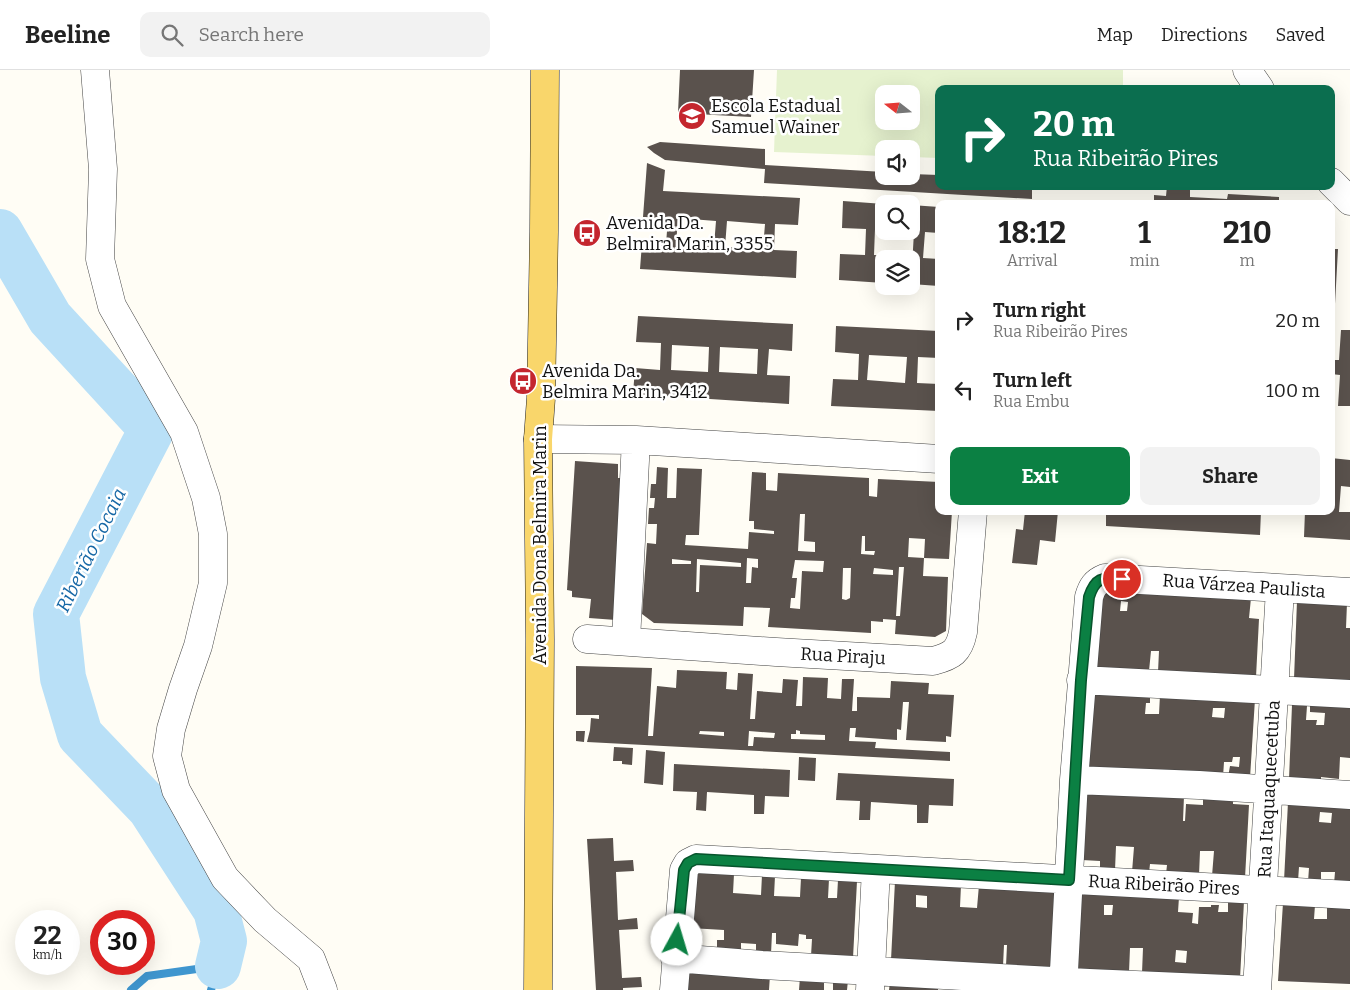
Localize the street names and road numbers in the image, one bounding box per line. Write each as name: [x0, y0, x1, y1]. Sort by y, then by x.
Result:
street label: Avenida Dona Belmira Marin: [529, 425, 551, 665]
street label: Rua Várzea Paulista: [1162, 569, 1326, 603]
street label: Rua Piraju: [800, 643, 886, 669]
street label: Rua Itaquaquecetuba: [1253, 699, 1285, 879]
street label: Rua Ribeirão Pires: [1088, 870, 1240, 900]

